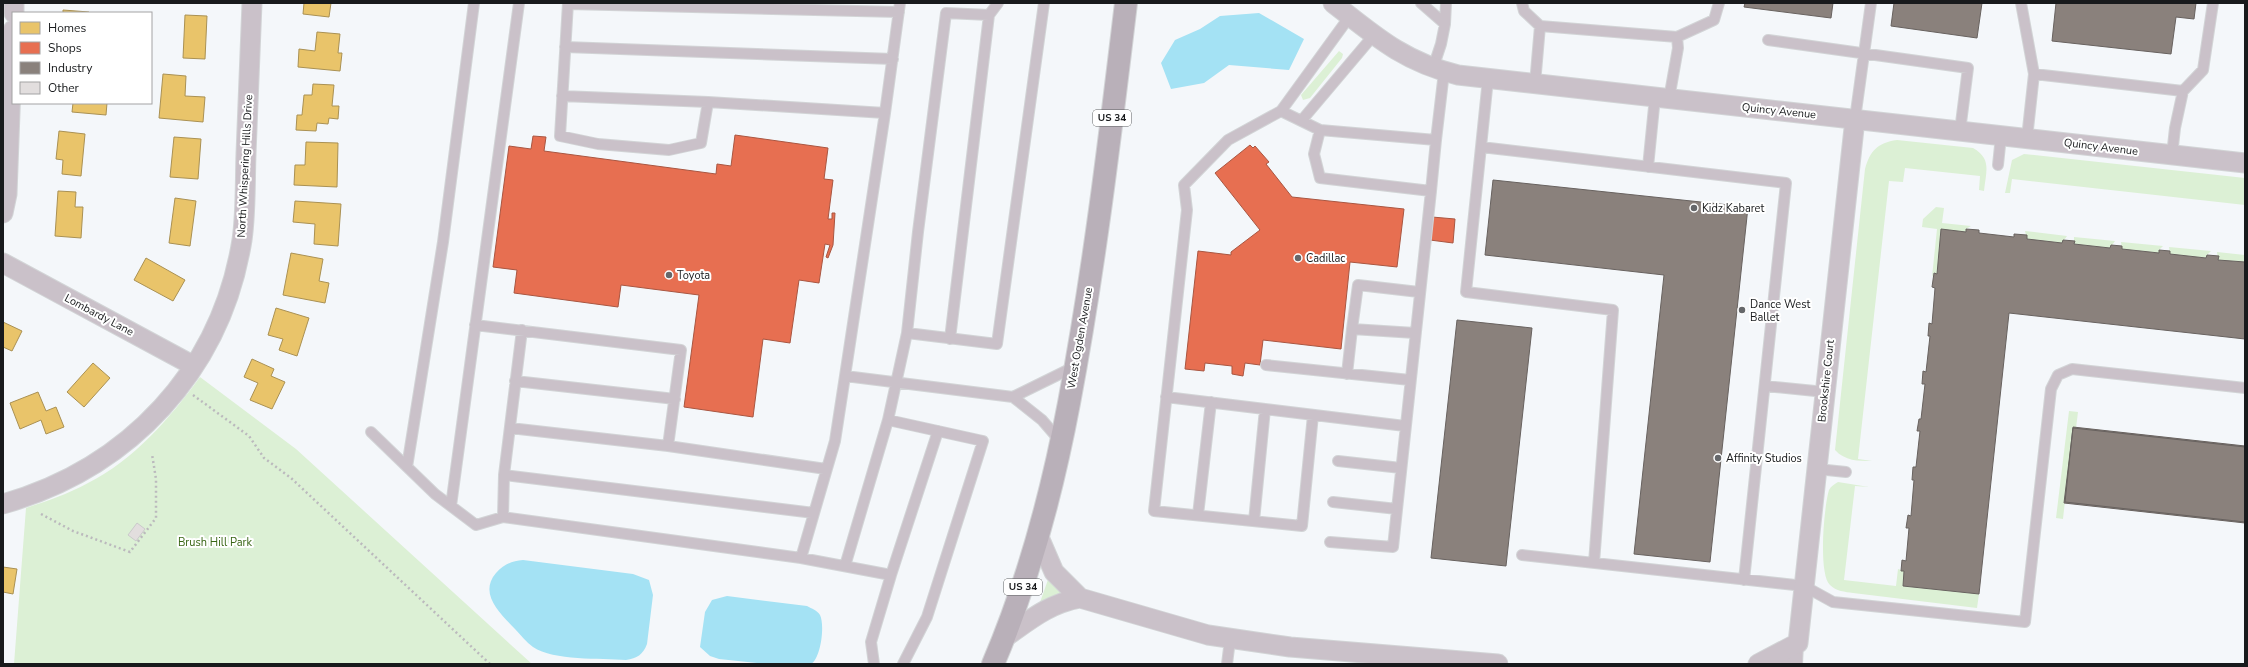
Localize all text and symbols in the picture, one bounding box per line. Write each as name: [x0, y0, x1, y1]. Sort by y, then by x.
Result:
legend: [12, 12, 152, 104]
text: Homes: [48, 20, 86, 36]
text: Shops: [48, 40, 82, 56]
text: Industry: [48, 60, 93, 76]
text: Other: [48, 80, 80, 96]
street label: North Whispering Hills Drive: [234, 94, 256, 238]
street label: Quincy Avenue: [1741, 100, 1817, 122]
road number: US 34: [1093, 110, 1131, 126]
street label: Quincy Avenue: [2063, 135, 2139, 159]
place label: Kidz Kabaret: [1702, 201, 1764, 216]
marker: Kidz Kabaret: [1689, 203, 1699, 213]
place label: Cadillac: [1306, 251, 1345, 266]
marker: Cadillac: [1293, 253, 1303, 263]
place label: Toyota: [677, 268, 710, 283]
marker: Toyota: [664, 270, 674, 280]
street label: West Ogden Avenue: [1064, 286, 1096, 390]
street label: Lombardy Lane: [62, 290, 136, 340]
place label: Dance West Ballet: [1750, 297, 1810, 325]
marker: Dance West Ballet: [1737, 305, 1747, 315]
street label: Brookshire Court: [1814, 339, 1838, 423]
place label: Affinity Studios: [1726, 451, 1802, 466]
marker: Affinity Studios: [1713, 453, 1723, 463]
park label: Brush Hill Park: [178, 535, 253, 550]
road number: US 34: [1004, 579, 1042, 595]

